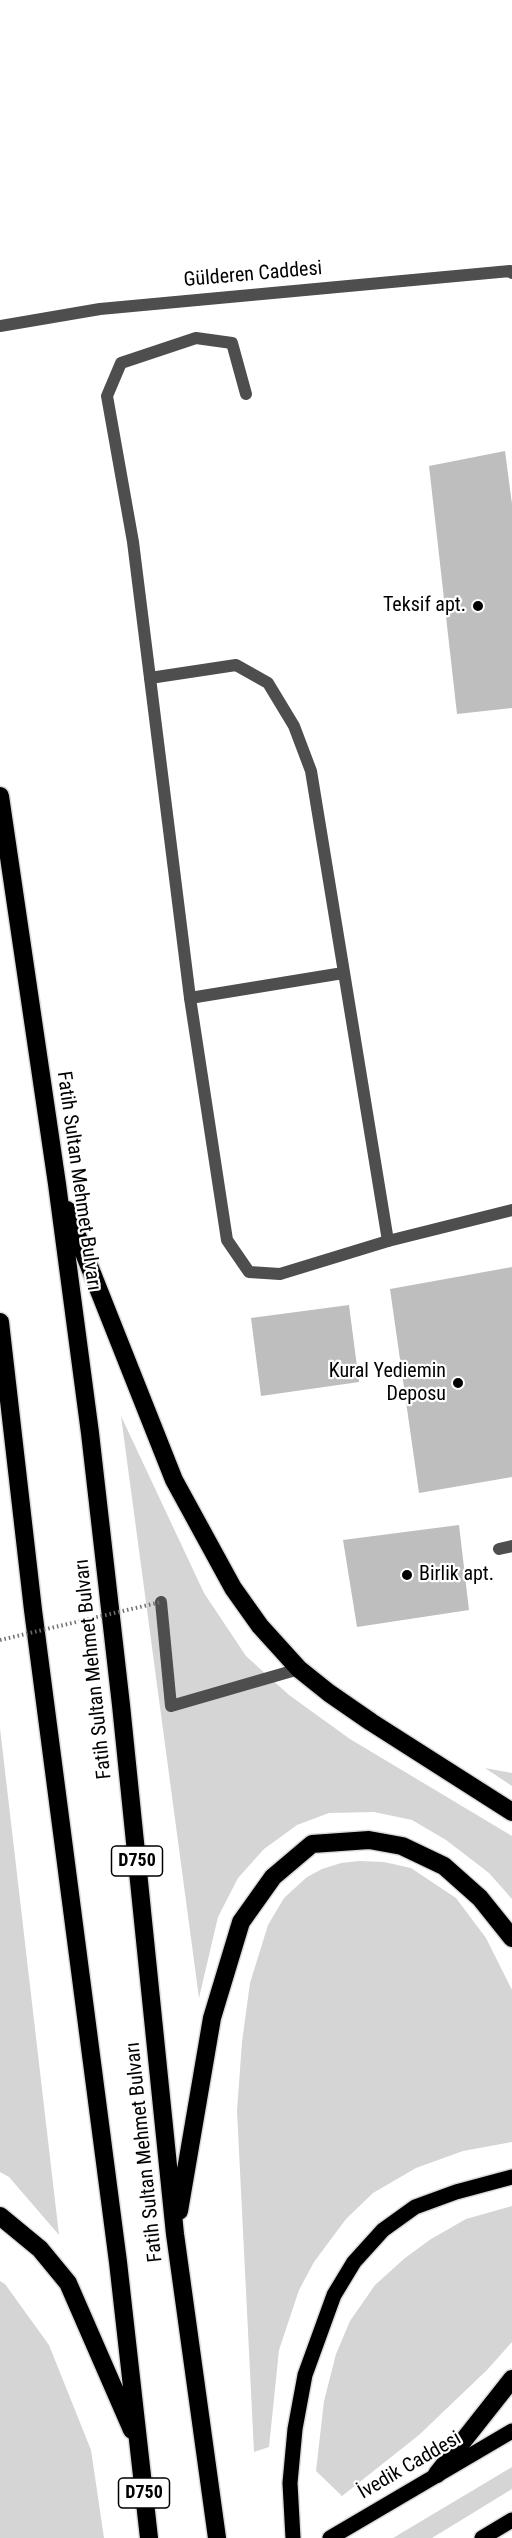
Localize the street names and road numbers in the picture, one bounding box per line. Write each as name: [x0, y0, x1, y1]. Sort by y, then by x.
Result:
street label: Gülderen Caddesi: [183, 257, 323, 293]
street label: Fatih Sultan Mehmet Bulvarı: [51, 1070, 105, 1292]
street label: Fatih Sultan Mehmet Bulvarı: [71, 1558, 117, 1780]
road number: D750: [112, 1846, 162, 1876]
street label: Fatih Sultan Mehmet Bulvarı: [122, 2041, 168, 2263]
street label: İvedik Caddesi: [354, 2427, 466, 2505]
road number: D750: [118, 2478, 170, 2508]

